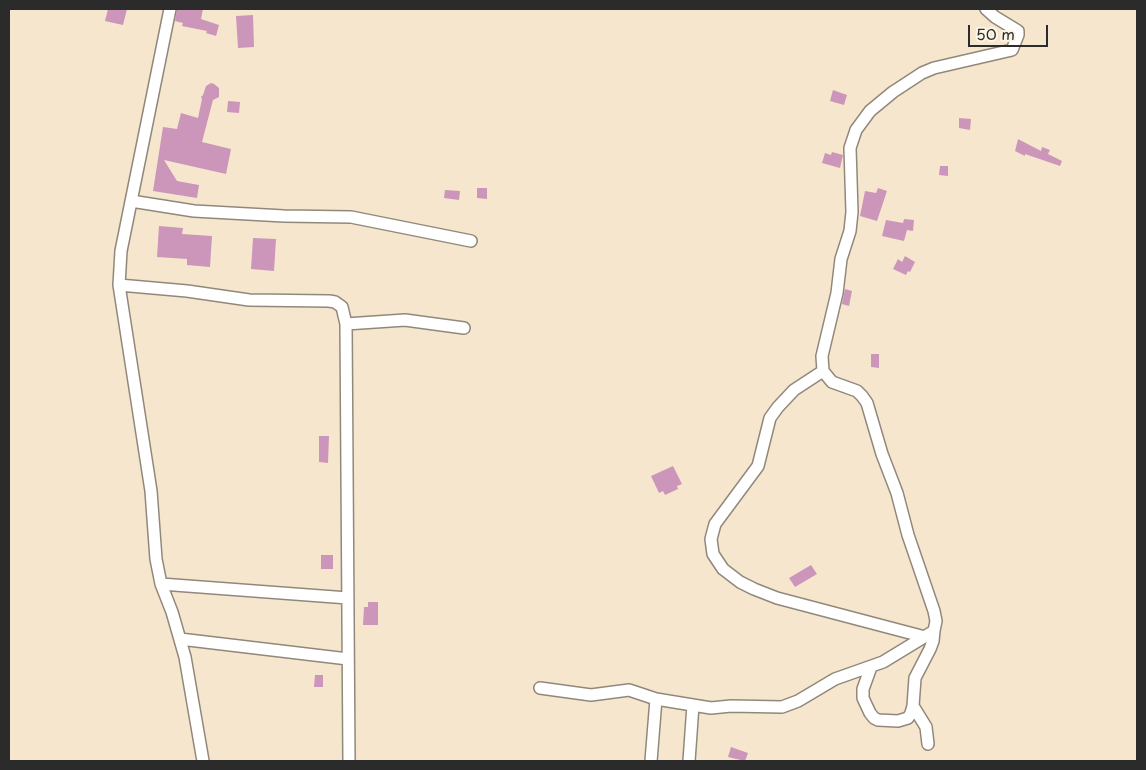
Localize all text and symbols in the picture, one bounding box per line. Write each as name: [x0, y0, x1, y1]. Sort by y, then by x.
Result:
scale bar: [971, 15, 1051, 47]
text: 50 m: [976, 22, 1015, 45]

